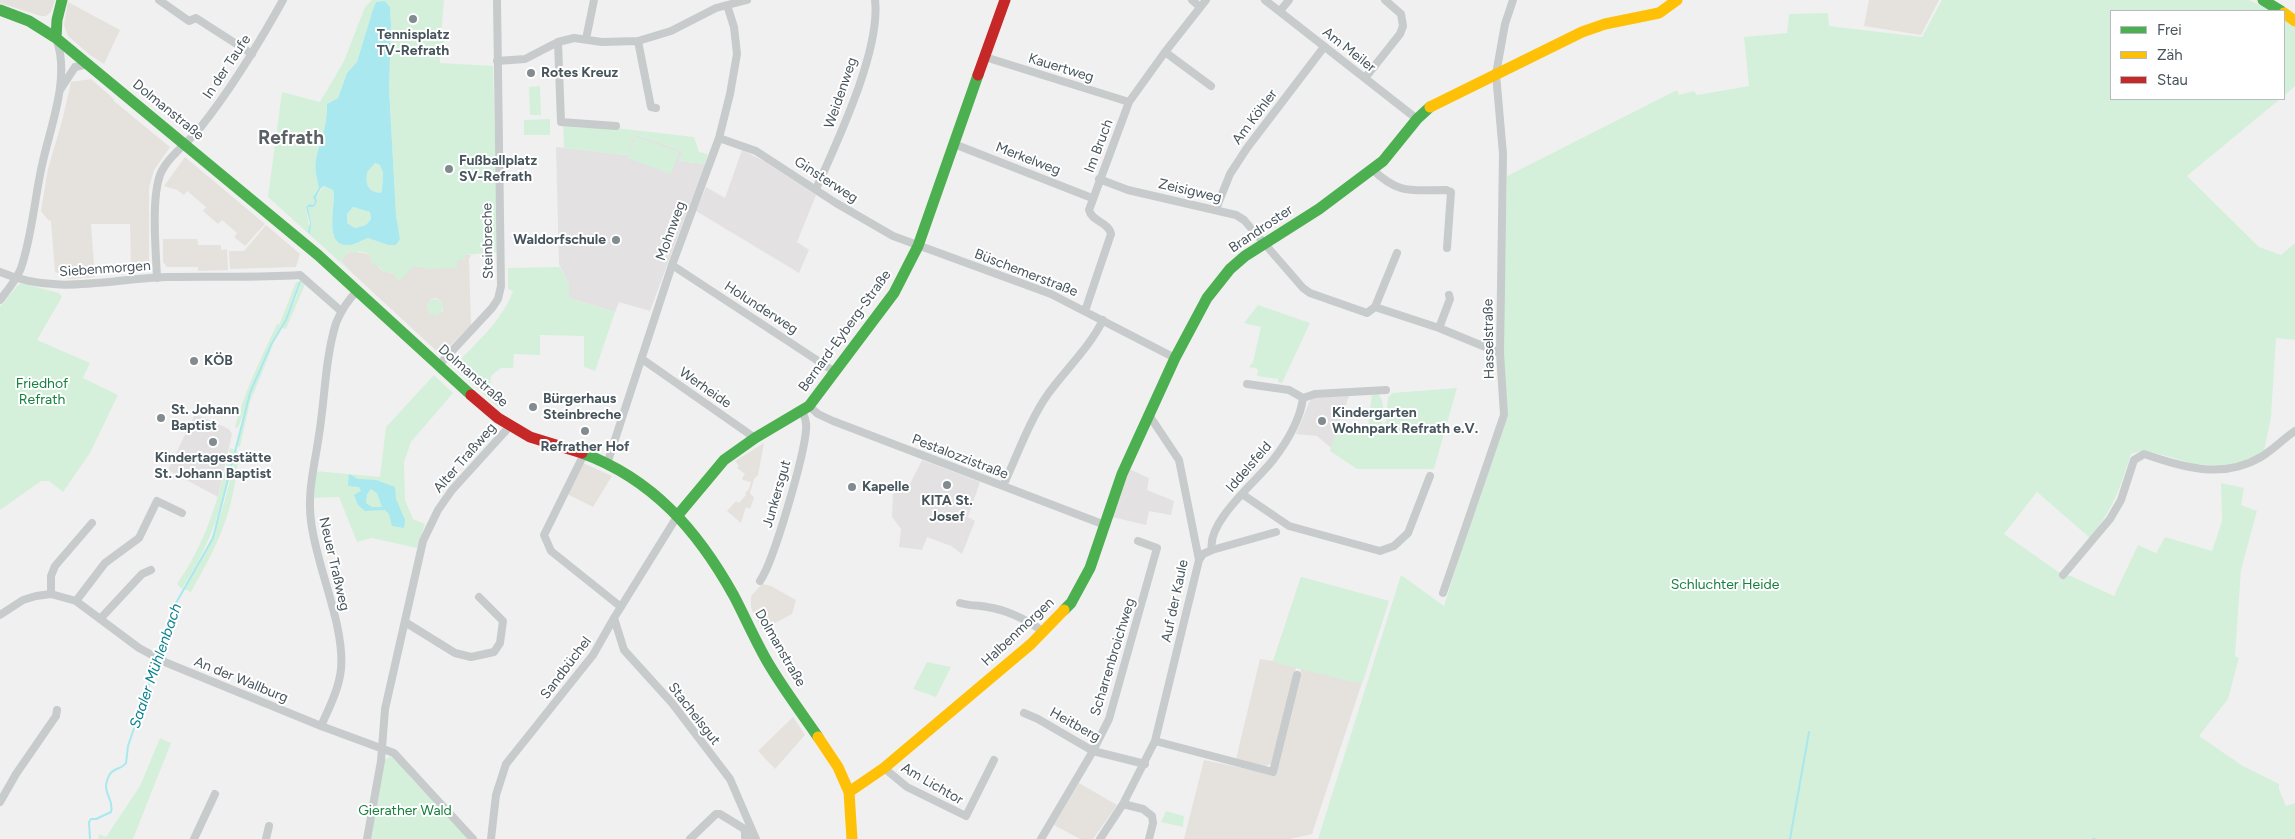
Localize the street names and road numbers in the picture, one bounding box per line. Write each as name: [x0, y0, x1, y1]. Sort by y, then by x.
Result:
street label: Am Meiler: [1319, 24, 1379, 76]
street label: In der Taufe: [199, 32, 255, 102]
street label: Kauertweg: [1026, 50, 1096, 86]
street label: Weidenweg: [821, 55, 861, 131]
street label: Dolmanstraße: [129, 76, 207, 144]
street label: Am Köhler: [1229, 86, 1281, 148]
street label: Im Bruch: [1081, 117, 1117, 175]
street label: Merkelweg: [993, 139, 1063, 179]
street label: Ginsterweg: [791, 153, 861, 207]
street label: Zeisigweg: [1157, 176, 1223, 206]
street label: Mohnweg: [652, 199, 690, 263]
street label: Brandroster: [1226, 201, 1296, 257]
street label: Steinbreche: [479, 203, 497, 279]
street label: Büschemerstraße: [972, 246, 1080, 300]
street label: Siebenmorgen: [59, 257, 151, 281]
street label: Bernard-Eyberg-Straße: [795, 267, 895, 395]
street label: Holunderweg: [721, 278, 801, 338]
street label: Hasselstraße: [1480, 299, 1498, 379]
street label: Dolmanstraße: [435, 341, 511, 411]
street label: Werheide: [676, 364, 734, 412]
street label: Alter Traßweg: [430, 420, 500, 496]
street label: Pestalozzistraße: [909, 431, 1011, 483]
street label: Iddelsfeld: [1222, 438, 1276, 496]
street label: Junkersgut: [759, 458, 795, 530]
street label: Neuer Traßweg: [315, 516, 353, 612]
street label: Auf der Kaule: [1158, 558, 1192, 644]
street label: Halbenmorgen: [978, 594, 1058, 670]
street label: Scharrenbroichweg: [1087, 596, 1139, 718]
street label: Dolmanstraße: [751, 606, 809, 690]
street label: Sandbüchel: [537, 633, 595, 703]
street label: An der Wallburg: [192, 653, 290, 707]
street label: Stachelsgut: [664, 679, 724, 749]
street label: Heitberg: [1047, 704, 1103, 746]
street label: Am Lichtor: [898, 760, 966, 808]

